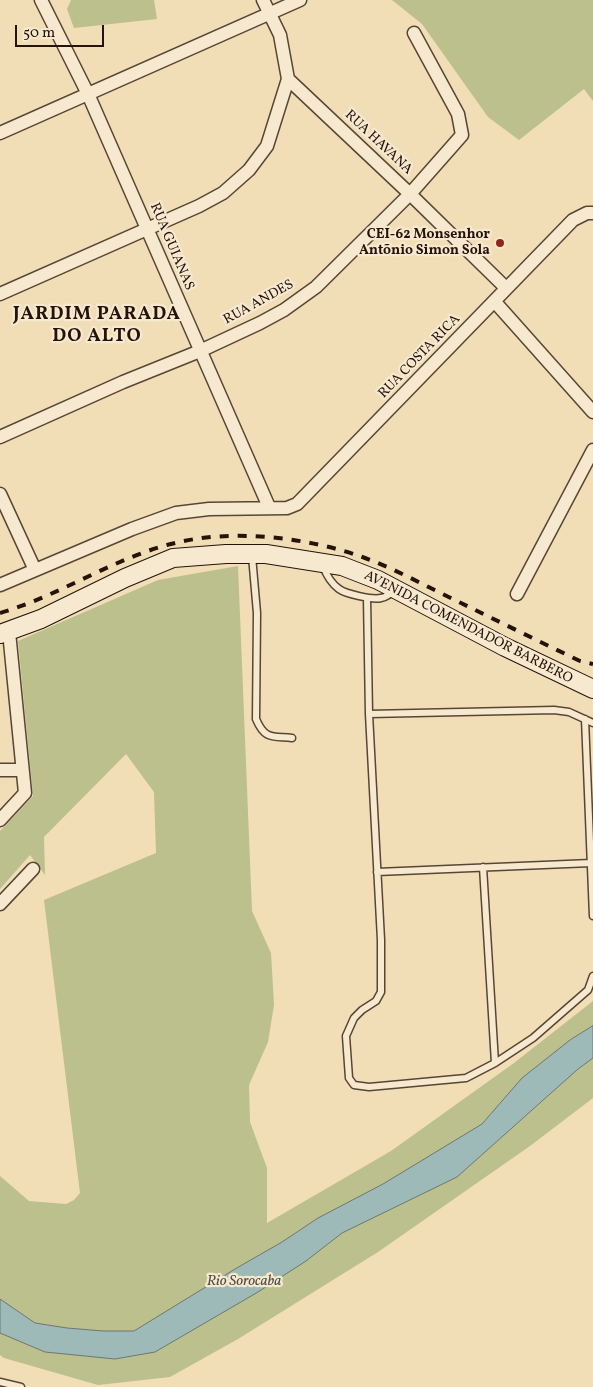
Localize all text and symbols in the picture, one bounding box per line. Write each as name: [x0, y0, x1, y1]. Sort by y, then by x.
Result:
scale bar: [18, 15, 106, 47]
text: 50 m: [23, 23, 55, 44]
street label: RUA HAVANA: [340, 107, 416, 179]
street label: RUA GUIANAS: [145, 201, 197, 293]
place label: CEI-62 Monsenhor Antõnio Simon Sola: [359, 227, 490, 260]
marker: CEI-62 Monsenhor Antõnio Simon Sola: [494, 237, 506, 249]
street label: RUA ANDES: [221, 277, 297, 329]
district label: JARDIM PARADA DO ALTO: [11, 305, 183, 349]
street label: RUA COSTA RICA: [376, 311, 464, 403]
street label: AVENIDA COMENDADOR BARBERO: [361, 568, 575, 688]
water label: Rio Sorocaba: [207, 1273, 281, 1291]

